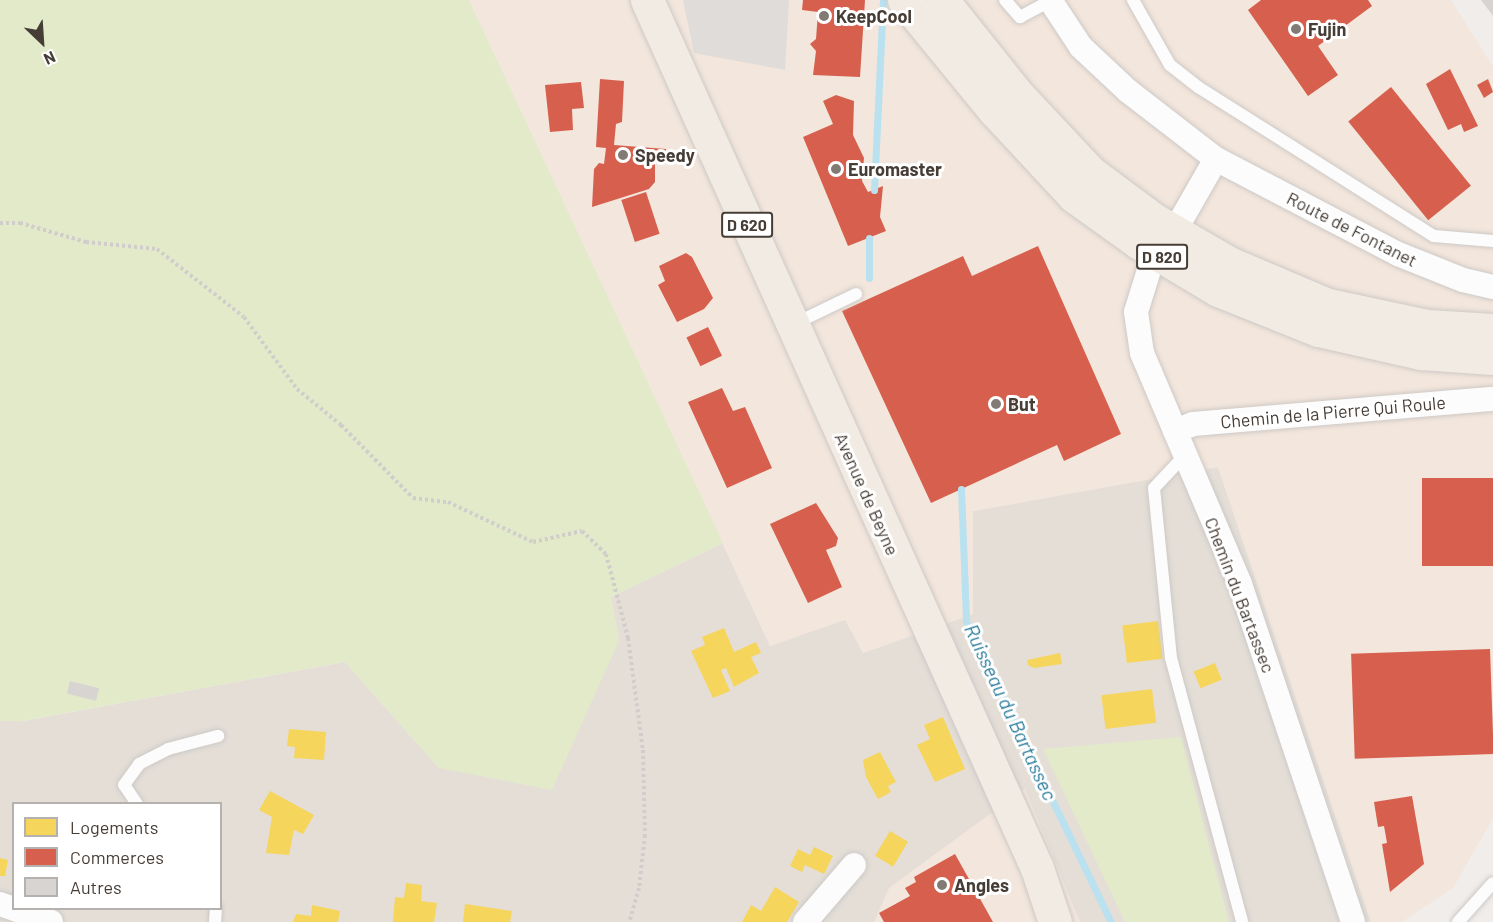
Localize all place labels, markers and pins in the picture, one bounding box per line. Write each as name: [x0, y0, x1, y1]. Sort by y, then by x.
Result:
place label: KeepCool: [836, 5, 912, 27]
marker: KeepCool: [817, 9, 831, 23]
place label: Fujin: [1308, 18, 1346, 40]
marker: Fujin: [1289, 22, 1303, 36]
place label: Speedy: [635, 144, 695, 166]
marker: Speedy: [616, 148, 630, 162]
place label: Euromaster: [848, 158, 942, 180]
marker: Euromaster: [829, 162, 843, 176]
place label: But: [1008, 393, 1036, 415]
marker: But: [989, 397, 1003, 411]
place label: Angles: [954, 874, 1009, 896]
marker: Angles: [935, 878, 949, 892]

